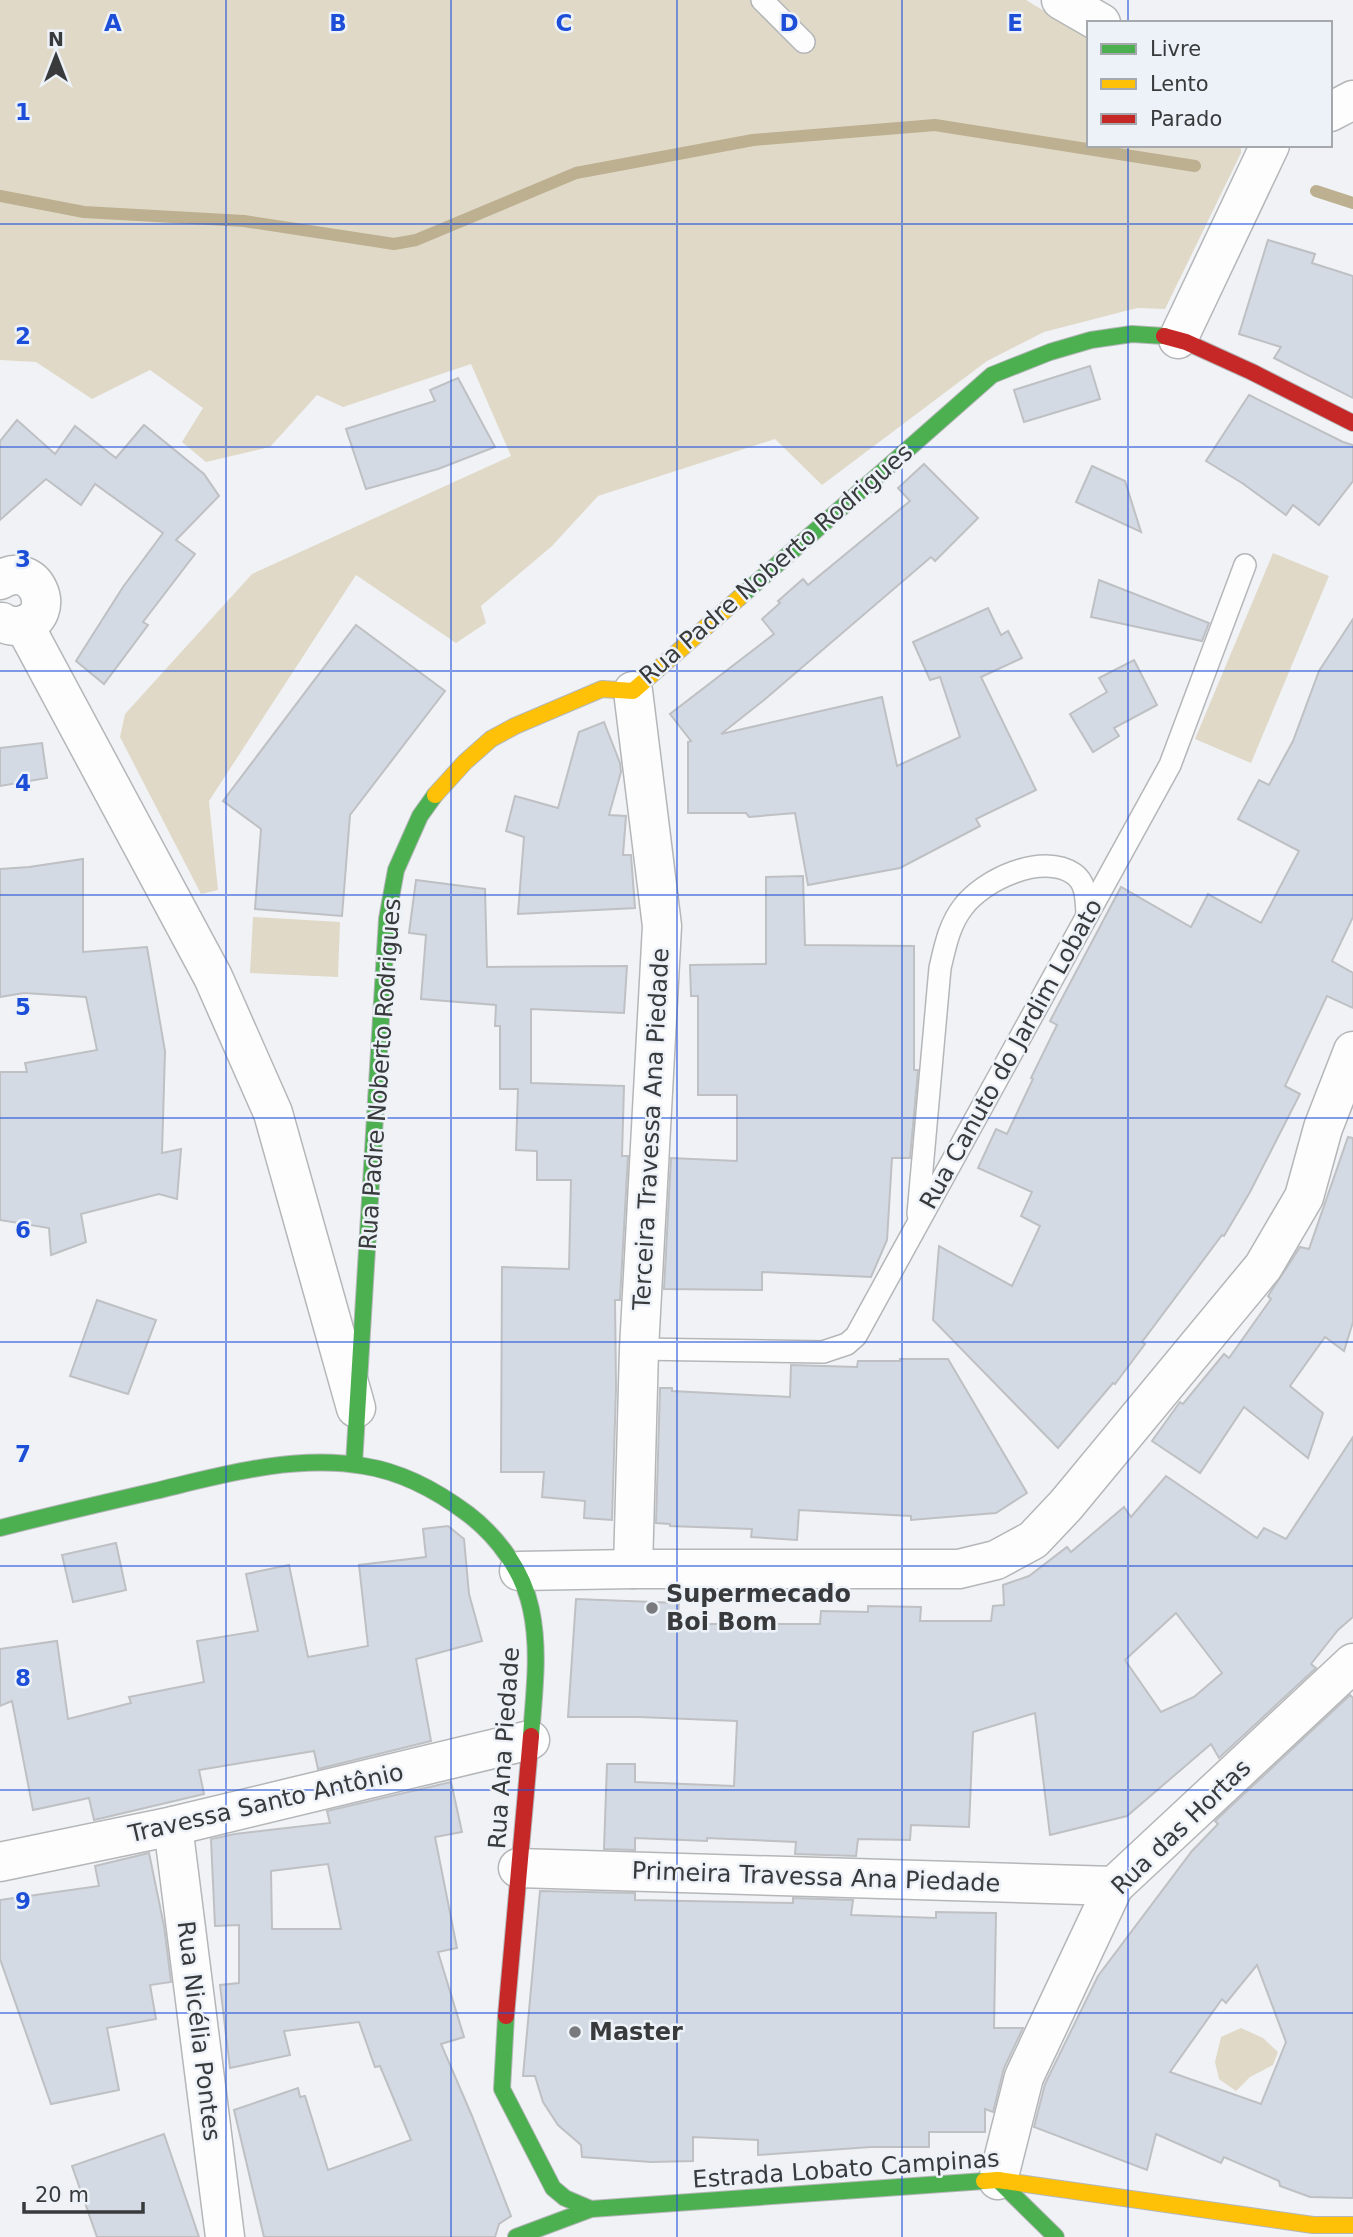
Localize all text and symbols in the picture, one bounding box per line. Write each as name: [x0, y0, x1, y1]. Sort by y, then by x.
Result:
text: A: [104, 10, 122, 36]
text: B: [329, 10, 347, 36]
text: C: [556, 10, 572, 36]
text: D: [779, 10, 799, 36]
text: E: [1007, 10, 1023, 36]
north arrow: [21, 21, 91, 91]
legend: [1087, 21, 1332, 147]
text: N: [48, 28, 64, 50]
text: Livre: [1150, 37, 1201, 61]
text: Lento: [1150, 72, 1209, 96]
text: 1: [15, 99, 31, 125]
text: Parado: [1150, 107, 1222, 131]
text: 2: [15, 323, 31, 349]
street label: Rua Padre Noberto Rodrigues: [634, 438, 918, 690]
text: 3: [15, 546, 31, 572]
text: 4: [15, 770, 31, 796]
street label: Rua Canuto do Jardim Lobato: [914, 894, 1108, 1214]
street label: Rua Padre Noberto Rodrigues: [354, 897, 406, 1251]
street label: Terceira Travessa Ana Piedade: [627, 947, 674, 1312]
text: 5: [15, 994, 31, 1020]
text: 6: [15, 1217, 31, 1243]
text: 7: [15, 1441, 31, 1467]
place label: Supermecado Boi Bom: [666, 1580, 851, 1636]
marker: Supermecado Boi Bom: [644, 1600, 660, 1616]
street label: Rua Ana Piedade: [483, 1646, 525, 1850]
text: 8: [15, 1665, 31, 1691]
street label: Rua das Hortas: [1106, 1754, 1256, 1900]
street label: Travessa Santo Antônio: [125, 1758, 406, 1848]
street label: Primeira Travessa Ana Piedade: [631, 1857, 1001, 1897]
text: 9: [15, 1888, 31, 1914]
street label: Rua Nicélia Pontes: [172, 1919, 226, 2143]
place label: Master: [589, 2018, 683, 2046]
marker: Master: [567, 2024, 583, 2040]
street label: Estrada Lobato Campinas: [692, 2144, 1000, 2194]
scale bar: [24, 2170, 144, 2214]
text: 20 m: [35, 2183, 89, 2207]

